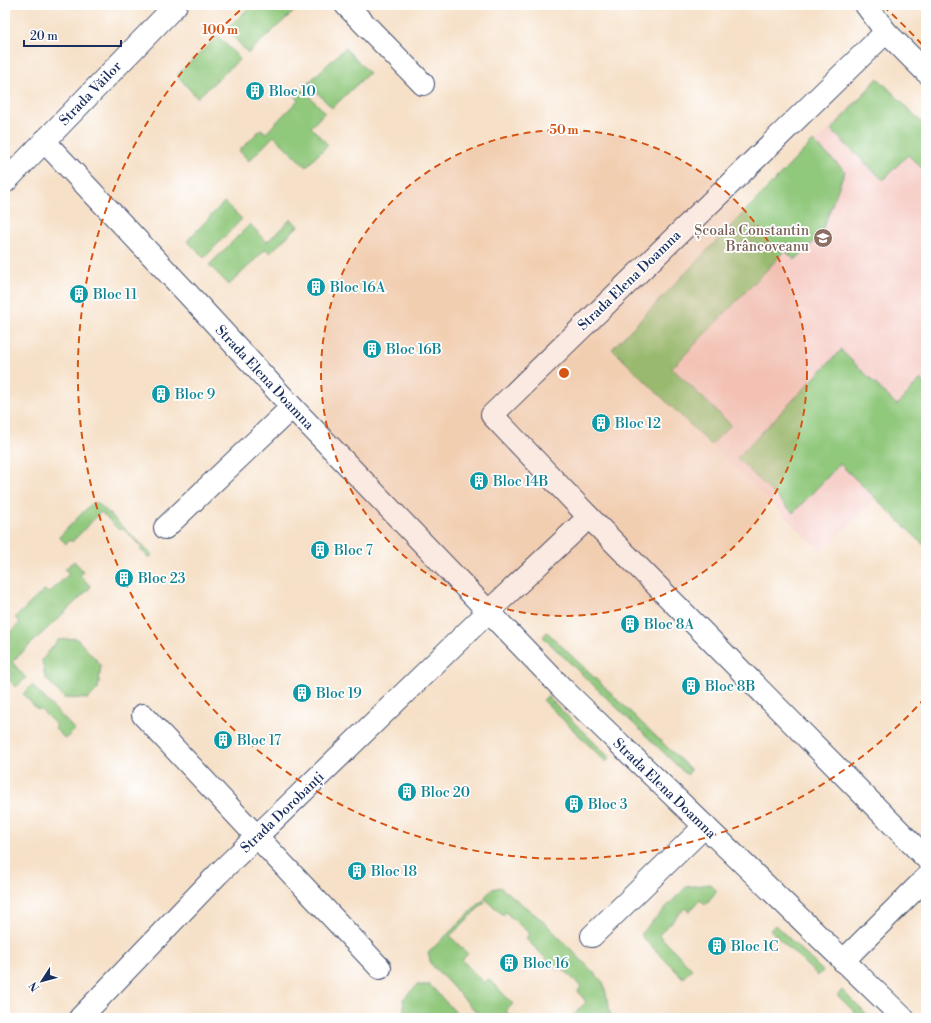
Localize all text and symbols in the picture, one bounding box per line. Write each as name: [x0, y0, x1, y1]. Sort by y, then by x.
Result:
scale bar: [24, 22, 121, 48]
text: 100 m: [202, 23, 238, 38]
text: 20 m: [30, 29, 58, 44]
street label: Strada Văilor: [56, 58, 126, 130]
building icon: Bloc 10: [244, 80, 266, 102]
place label: Bloc 10: [268, 83, 316, 101]
text: 50 m: [549, 123, 579, 138]
place label: Școala Constantin Brâncoveanu: [694, 222, 810, 256]
street label: Strada Elena Doamna: [574, 226, 686, 335]
school or university icon: Școala Constantin Brâncoveanu: [812, 227, 834, 249]
building icon: Bloc 16A: [305, 276, 327, 298]
place label: Bloc 16A: [329, 279, 386, 297]
building icon: Bloc 11: [68, 283, 90, 305]
place label: Bloc 11: [92, 286, 137, 304]
street label: Strada Elena Doamna: [211, 322, 318, 434]
building icon: Bloc 16B: [361, 338, 383, 360]
place label: Bloc 16B: [385, 341, 442, 359]
centre of rings: [557, 366, 571, 380]
building icon: Bloc 9: [150, 383, 172, 405]
place label: Bloc 9: [174, 386, 215, 404]
building icon: Bloc 12: [590, 412, 612, 434]
place label: Bloc 12: [614, 415, 661, 433]
building icon: Bloc 14B: [468, 470, 490, 492]
place label: Bloc 14B: [492, 473, 548, 491]
building icon: Bloc 7: [309, 539, 331, 561]
place label: Bloc 7: [333, 542, 373, 560]
building icon: Bloc 23: [113, 567, 135, 589]
place label: Bloc 23: [137, 570, 186, 588]
building icon: Bloc 8A: [619, 613, 641, 635]
place label: Bloc 8A: [643, 616, 694, 634]
building icon: Bloc 8B: [680, 675, 702, 697]
place label: Bloc 8B: [704, 678, 755, 696]
building icon: Bloc 19: [291, 682, 313, 704]
place label: Bloc 19: [315, 685, 362, 703]
building icon: Bloc 17: [212, 729, 234, 751]
place label: Bloc 17: [236, 732, 281, 750]
street label: Strada Elena Doamna: [609, 735, 720, 843]
street label: Strada Dorobanți: [237, 768, 329, 857]
building icon: Bloc 20: [396, 781, 418, 803]
place label: Bloc 20: [420, 784, 470, 802]
building icon: Bloc 3: [563, 793, 585, 815]
place label: Bloc 3: [587, 796, 628, 814]
building icon: Bloc 18: [346, 860, 368, 882]
place label: Bloc 18: [370, 863, 417, 881]
building icon: Bloc 1C: [706, 935, 728, 957]
place label: Bloc 1C: [730, 938, 778, 956]
building icon: Bloc 16: [498, 952, 520, 974]
place label: Bloc 16: [522, 955, 569, 973]
north arrow: [22, 961, 62, 1001]
text: N: [26, 978, 43, 994]

